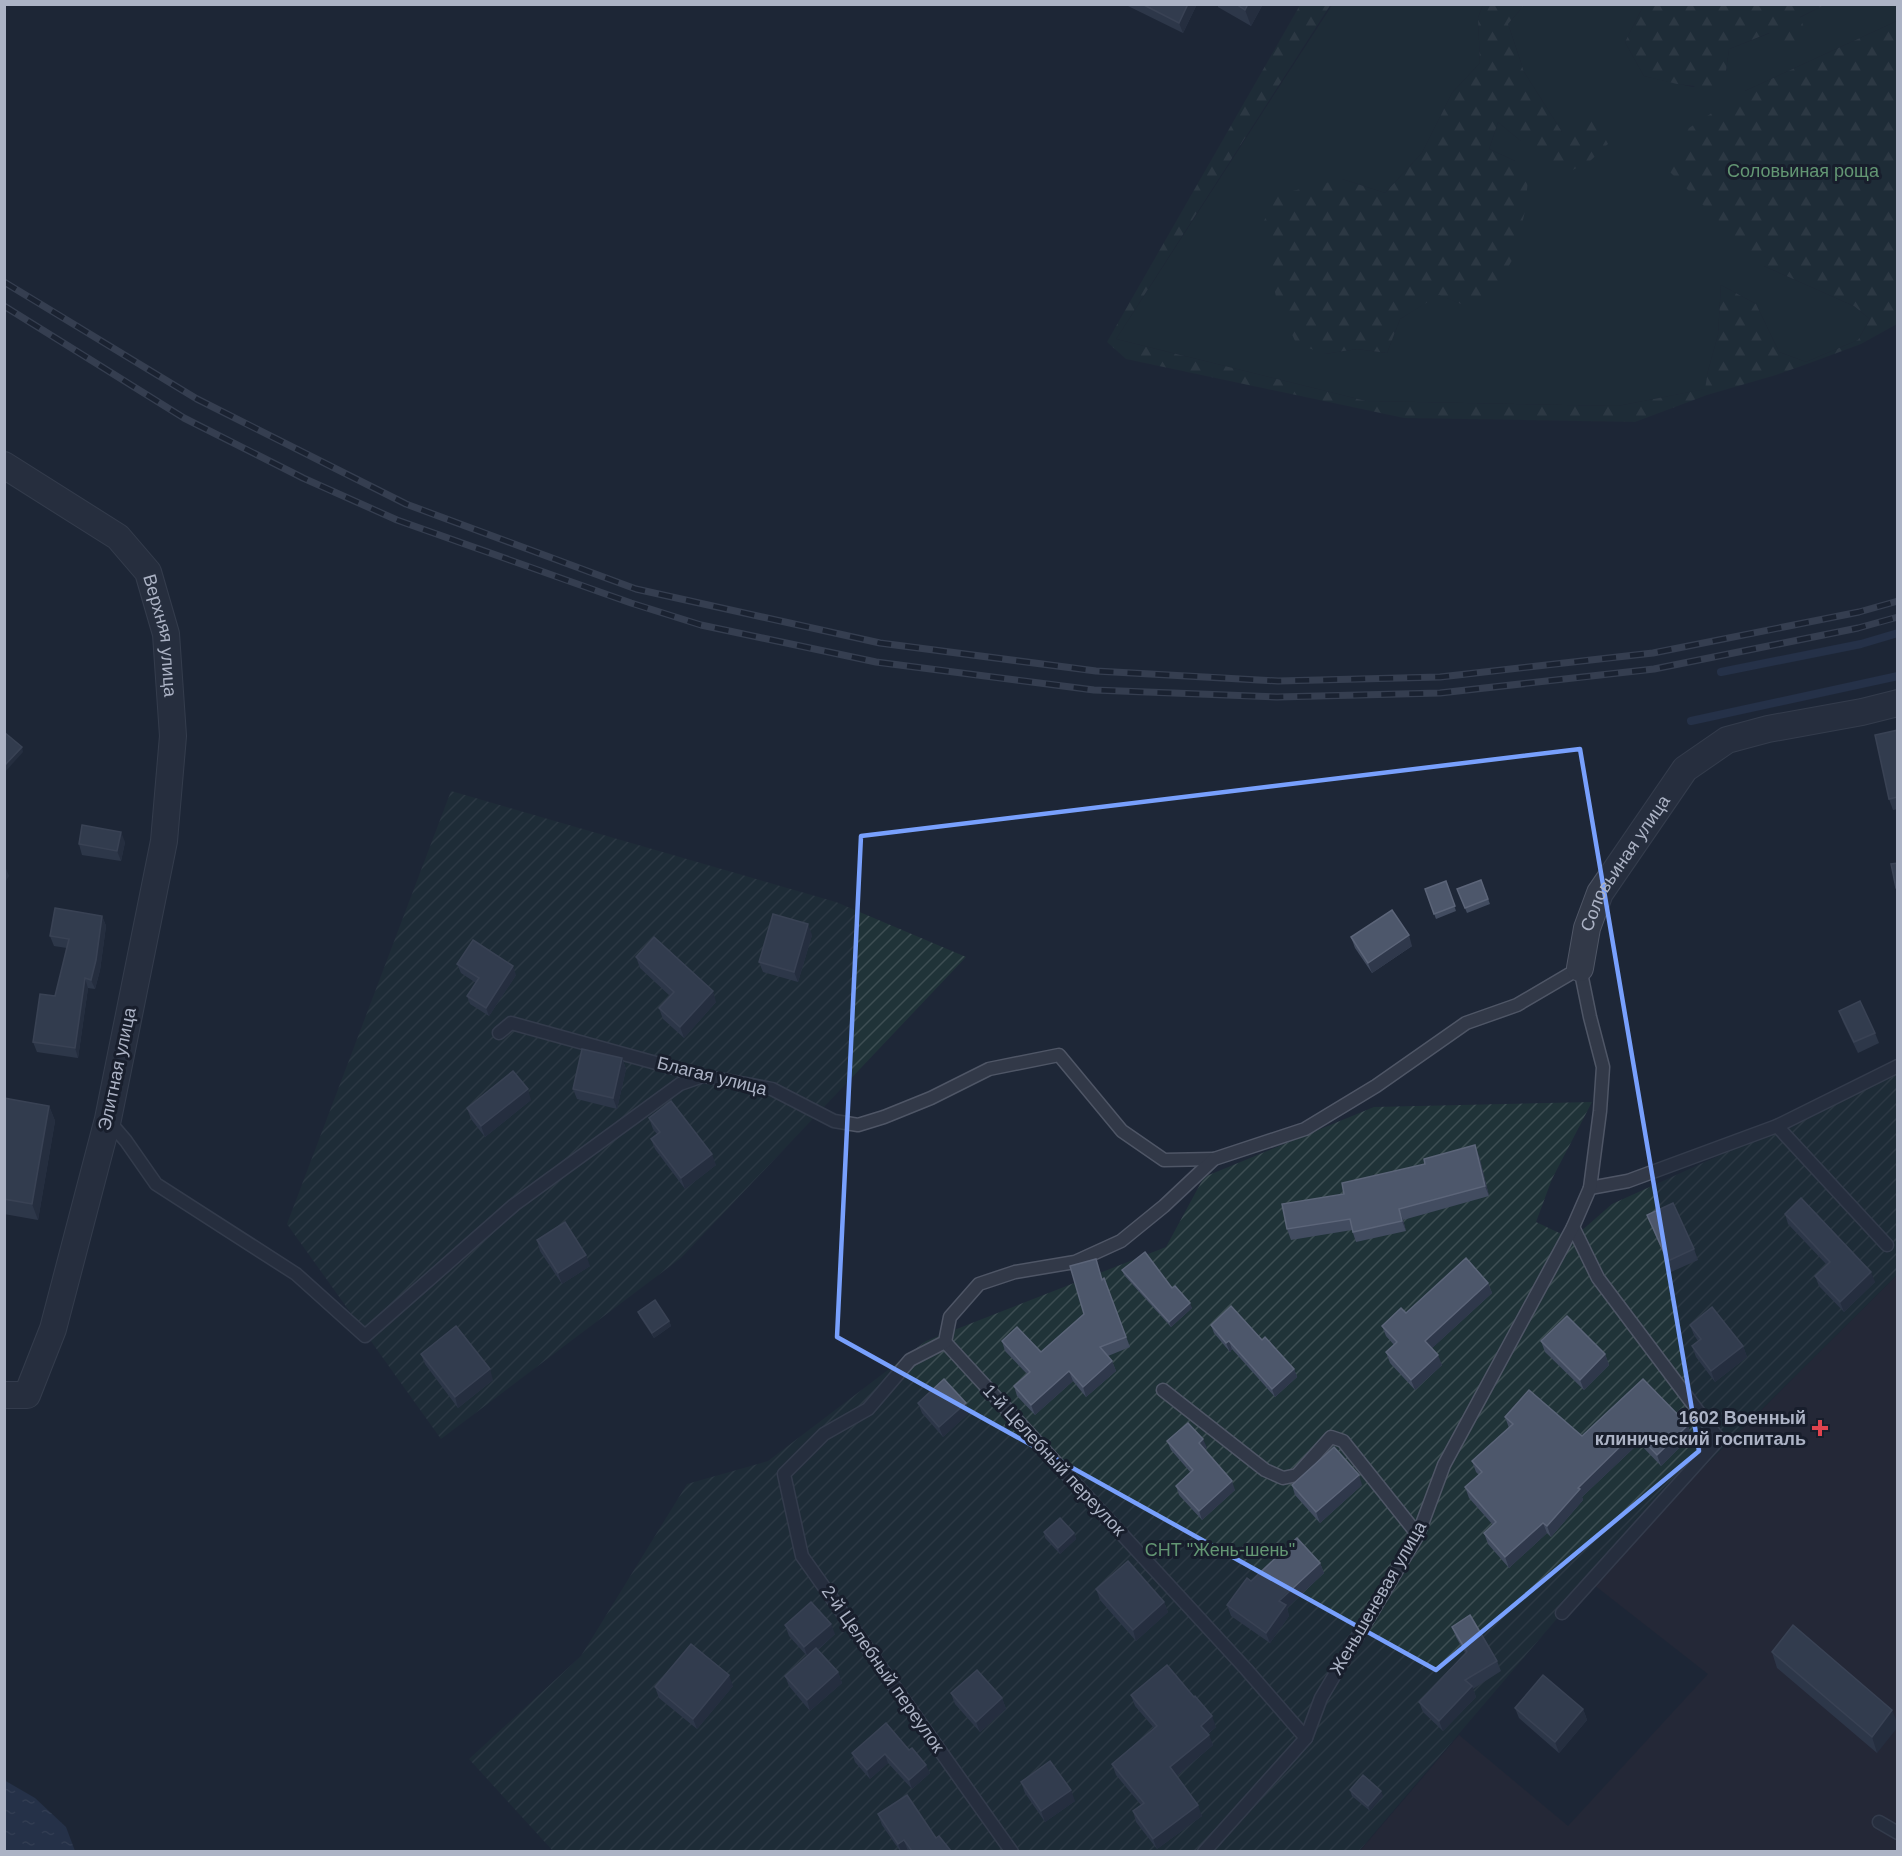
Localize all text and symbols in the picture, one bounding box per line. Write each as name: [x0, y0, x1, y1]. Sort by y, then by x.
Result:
park label: Соловьиная роща: [1727, 161, 1880, 181]
street label: Верхняя улица: [139, 572, 180, 698]
street label: Соловьиная улица: [1577, 791, 1675, 934]
street label: Элитная улица: [94, 1005, 140, 1132]
street label: Благая улица: [655, 1053, 770, 1100]
street label: 1-й Целебный переулок: [979, 1380, 1129, 1540]
place label: 1602 Военный клинический госпиталь: [1595, 1408, 1806, 1449]
marker: 1602 Военный клинический госпиталь: [1811, 1419, 1829, 1437]
street label: Женьшеневая улица: [1326, 1517, 1431, 1678]
park label: СНТ "Жень-шень": [1145, 1540, 1295, 1560]
street label: 2-й Целебный переулок: [818, 1582, 948, 1756]

